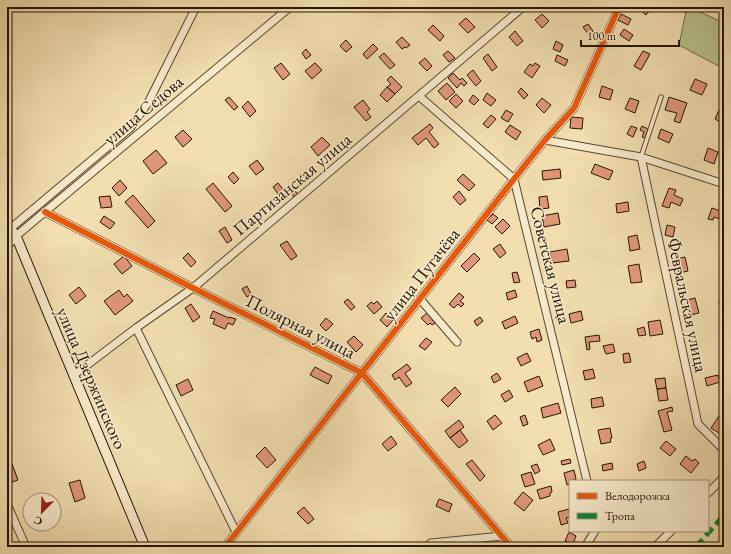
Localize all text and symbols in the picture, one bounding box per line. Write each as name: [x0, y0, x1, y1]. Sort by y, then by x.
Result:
scale bar: [581, 22, 679, 48]
text: 100 m: [587, 28, 617, 44]
street label: улица Седова: [98, 69, 188, 150]
street label: Партизанская улица: [228, 127, 357, 240]
street label: Советская улица: [525, 204, 577, 327]
street label: улица Пугачёва: [378, 222, 465, 325]
street label: Февральская улица: [663, 236, 714, 375]
street label: Полярная улица: [242, 289, 360, 364]
street label: улица Дзержинского: [52, 303, 132, 453]
legend: [569, 480, 709, 532]
text: Велодорожка: [605, 488, 670, 504]
north arrow: [22, 492, 62, 532]
text: Тропа: [605, 508, 635, 524]
text: С: [32, 513, 44, 529]

